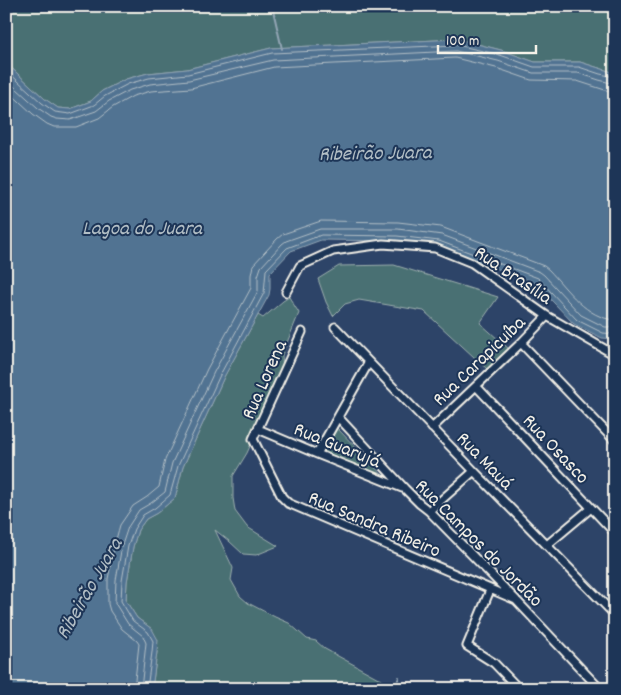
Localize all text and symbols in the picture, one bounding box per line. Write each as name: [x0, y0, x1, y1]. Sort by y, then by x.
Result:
scale bar: [438, 22, 536, 54]
text: 100 m: [446, 31, 479, 53]
water label: Ribeirão Juara: [318, 139, 433, 171]
water label: Lagoa do Juara: [82, 215, 203, 245]
street label: Rua Brasília: [468, 240, 557, 313]
street label: Rua Carapicuíba: [427, 310, 533, 414]
street label: Rua Lorena: [236, 335, 296, 424]
street label: Rua Osasco: [515, 409, 595, 491]
street label: Rua Guarujá: [289, 417, 385, 477]
street label: Rua Mauá: [449, 426, 519, 498]
street label: Rua Campos do Jordão: [407, 474, 548, 615]
street label: Rua Sandra Ribeiro: [303, 485, 444, 566]
water label: Ribeirão Juara: [49, 532, 132, 646]

